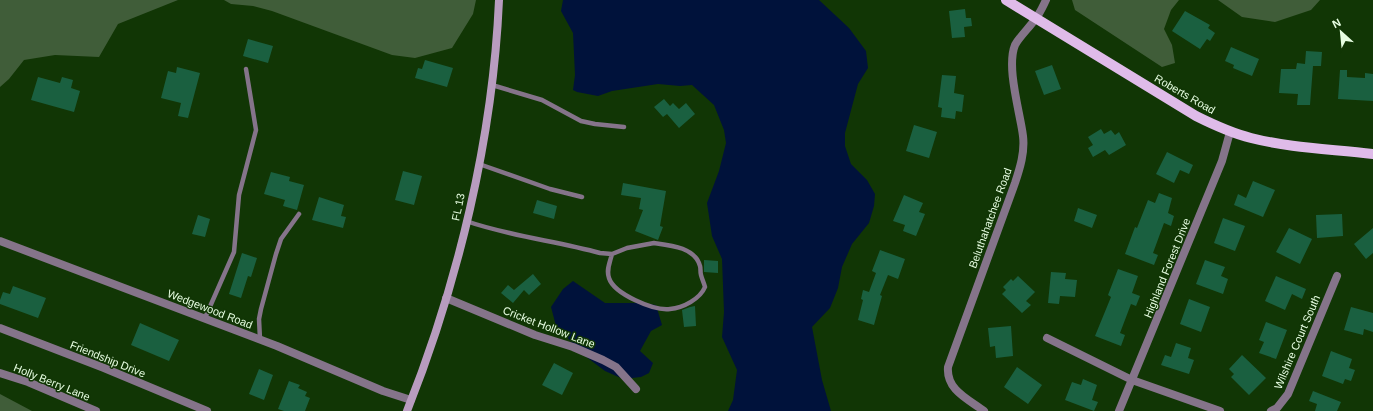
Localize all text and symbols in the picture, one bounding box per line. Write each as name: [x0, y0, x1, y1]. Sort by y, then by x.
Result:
north arrow: [1321, 12, 1361, 52]
text: N: [1330, 16, 1343, 30]
street label: Roberts Road: [1153, 72, 1217, 116]
street label: Beluthahatchee Road: [966, 166, 1014, 270]
street label: FL 13: [449, 192, 467, 222]
street label: Highland Forest Drive: [1142, 216, 1192, 320]
street label: Wedgewood Road: [166, 287, 254, 331]
street label: Wilshire Court South: [1272, 293, 1322, 391]
street label: Cricket Hollow Lane: [501, 304, 597, 350]
street label: Friendship Drive: [69, 338, 147, 380]
street label: Holly Berry Lane: [12, 361, 92, 403]

